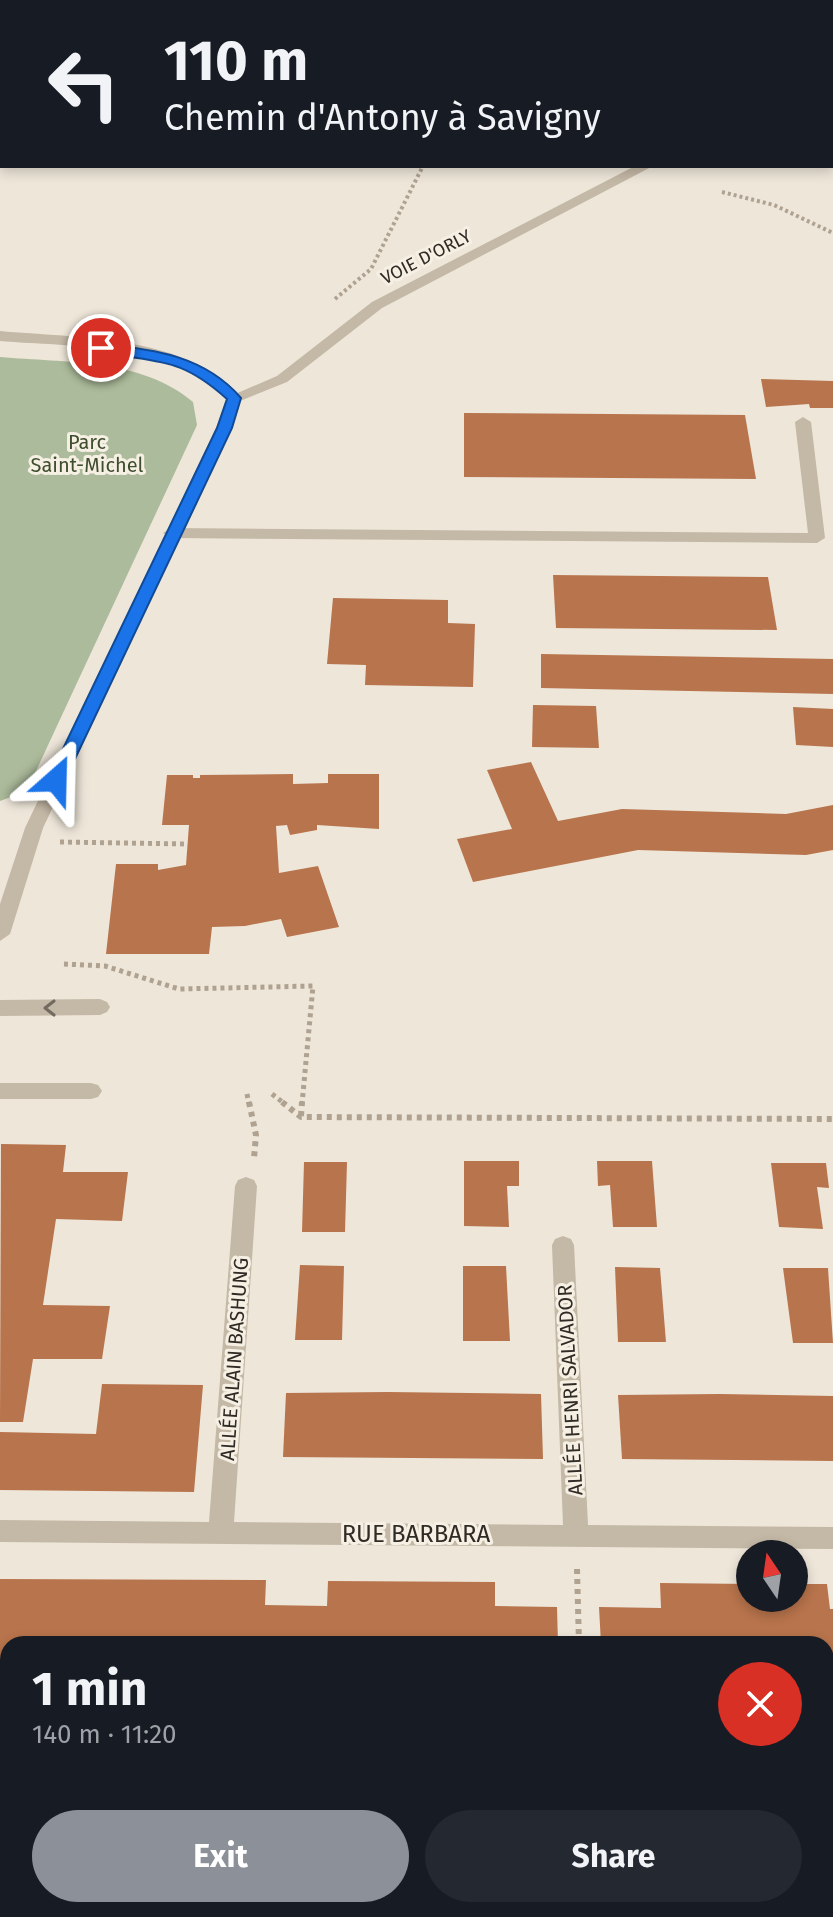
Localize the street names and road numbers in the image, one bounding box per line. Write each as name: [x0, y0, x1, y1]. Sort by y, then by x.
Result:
street label: VOIE D'ORLY: [377, 225, 475, 289]
street label: ALLÉE ALAIN BASHUNG: [215, 1257, 253, 1461]
street label: ALLÉE HENRI SALVADOR: [552, 1284, 588, 1496]
street label: RUE BARBARA: [342, 1520, 491, 1548]

